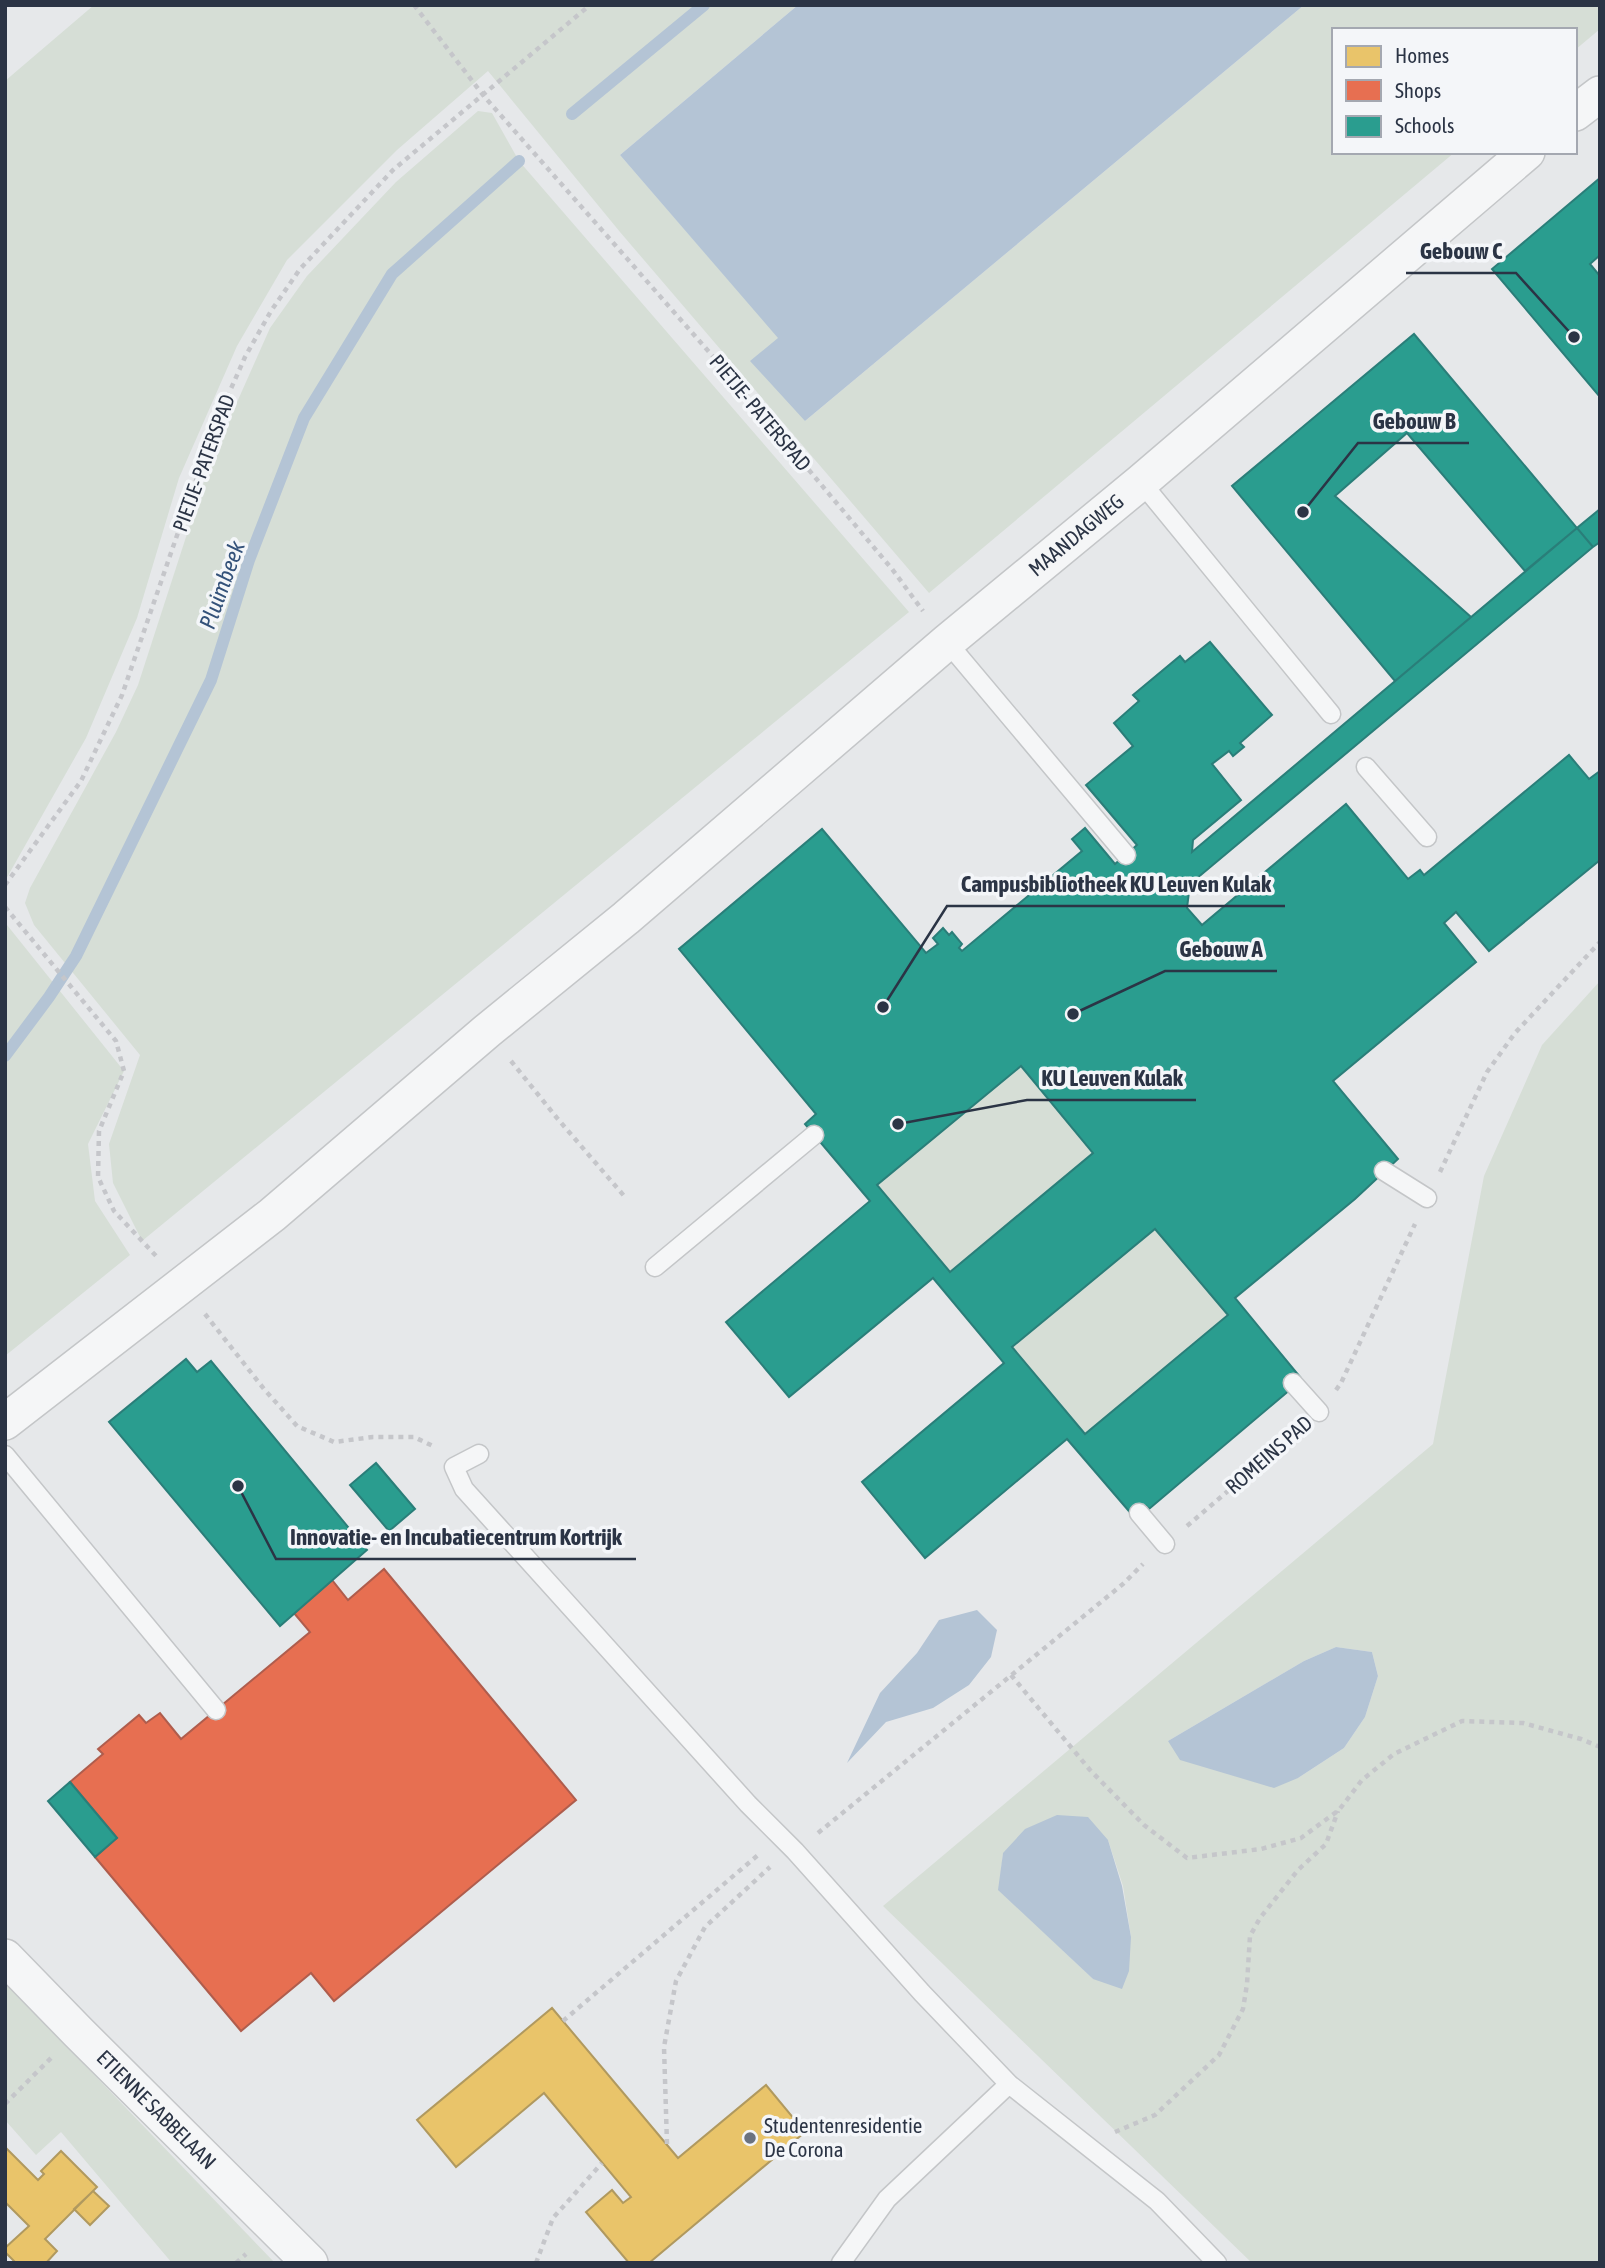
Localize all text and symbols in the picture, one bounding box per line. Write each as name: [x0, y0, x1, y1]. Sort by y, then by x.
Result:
legend: [1332, 28, 1577, 154]
text: Homes: [1395, 43, 1449, 67]
text: Shops: [1395, 78, 1441, 102]
text: Schools: [1395, 113, 1455, 137]
callout: Gebouw C: [1406, 229, 1516, 273]
text: Gebouw C: [1420, 238, 1503, 264]
street label: PIETJE- PATERSPAD: [705, 349, 816, 475]
street label: PIETJE- PATERSPAD: [167, 391, 239, 535]
callout: Gebouw B: [1358, 399, 1469, 443]
text: Gebouw B: [1372, 408, 1456, 434]
street label: MAANDAGWEG: [1024, 488, 1128, 581]
water label: Pluimbeek: [194, 537, 250, 633]
callout: Campusbibliotheek KU Leuven Kulak: [947, 862, 1285, 906]
text: Campusbibliotheek KU Leuven Kulak: [961, 871, 1272, 897]
callout: Gebouw A: [1165, 927, 1277, 971]
text: Gebouw A: [1179, 936, 1264, 962]
callout: KU Leuven Kulak: [1027, 1056, 1196, 1100]
text: KU Leuven Kulak: [1041, 1065, 1184, 1091]
street label: ROMEINS PAD: [1220, 1410, 1316, 1498]
callout: Innovatie- en Incubatiecentrum Kortrijk: [276, 1515, 636, 1559]
text: Innovatie- en Incubatiecentrum Kortrijk: [290, 1524, 623, 1550]
street label: ETIENNE SABBELAAN: [92, 2045, 221, 2173]
place label: Studentenresidentie De Corona: [764, 2113, 922, 2161]
marker: Studentenresidentie De Corona: [742, 2130, 758, 2146]

